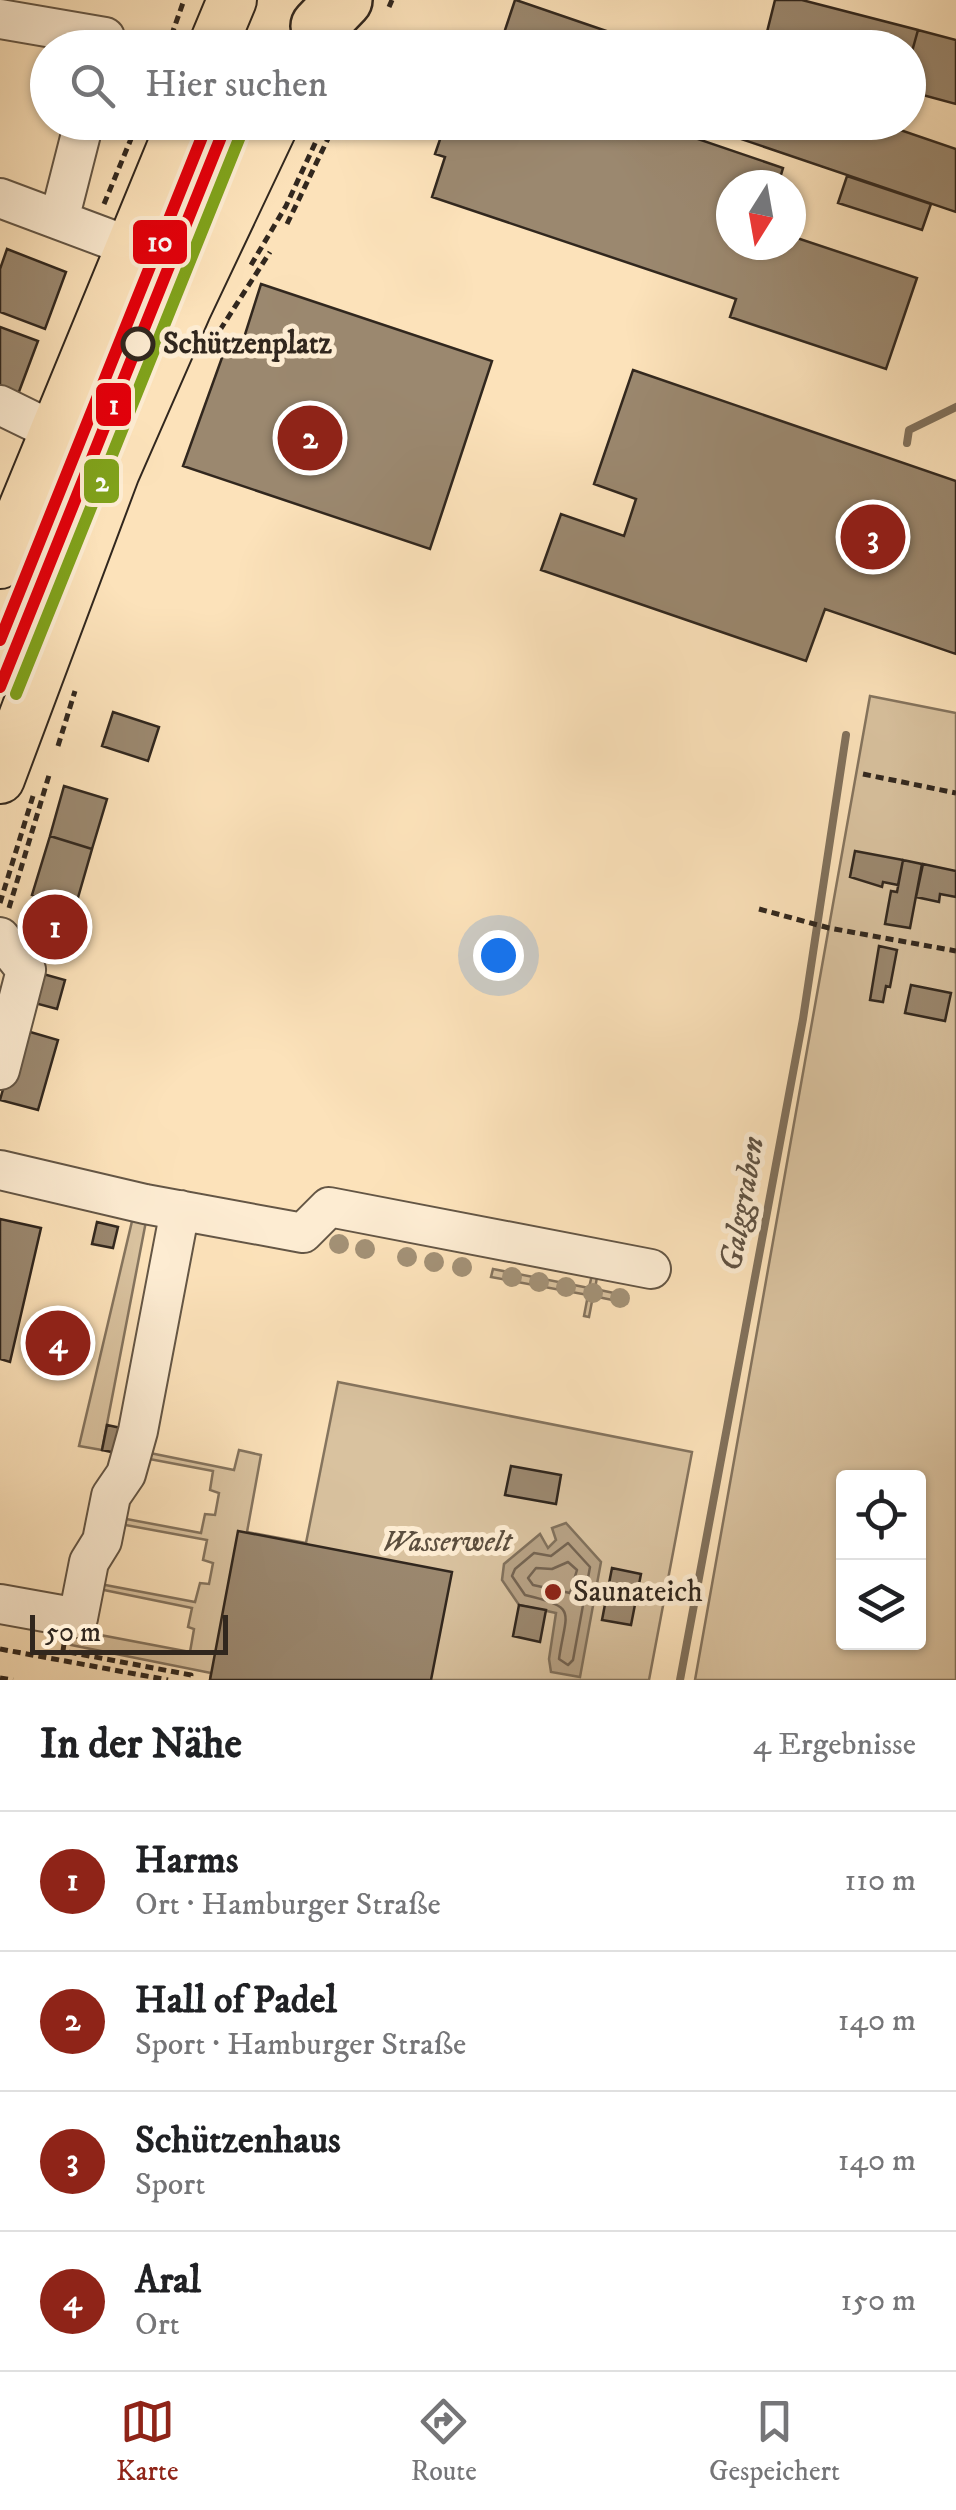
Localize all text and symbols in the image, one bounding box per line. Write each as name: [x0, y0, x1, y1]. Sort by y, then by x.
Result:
search box: [30, 30, 926, 140]
icon: search: [65, 58, 120, 113]
text: Hier suchen: [145, 61, 328, 109]
north arrow: [716, 170, 806, 260]
line badge: 10: [131, 218, 189, 266]
text: 10: [147, 225, 173, 260]
place label: Schützenplatz: [163, 326, 333, 363]
marker: Schützenplatz: [122, 328, 154, 360]
line badge: 1: [94, 381, 133, 428]
text: 1: [109, 388, 119, 423]
pin: 2: [278, 400, 342, 476]
line badge: 2: [82, 457, 121, 505]
text: 2: [95, 465, 109, 500]
pin: 3: [840, 500, 906, 574]
pin: 1: [22, 890, 88, 964]
your location: [473, 930, 524, 981]
water label: Galggraben: [711, 1134, 775, 1274]
pin: 4: [26, 1306, 90, 1380]
map controls: [836, 1470, 926, 1650]
button: locate: [836, 1470, 926, 1560]
park label: Wasserwelt: [382, 1524, 514, 1561]
button: layers: [836, 1560, 926, 1650]
place label: Saunateich: [573, 1574, 703, 1611]
marker: Saunateich: [542, 1581, 564, 1603]
scale bar: [30, 1610, 228, 1654]
text: 50 m: [45, 1615, 101, 1650]
text: In der Nähe: [40, 1719, 242, 1771]
text: 4 Ergebnisse: [753, 1725, 916, 1765]
text: Harms: [135, 1837, 238, 1885]
text: 1: [67, 1861, 78, 1901]
text: 110 m: [844, 1861, 916, 1901]
text: Ort · Hamburger Straße: [135, 1885, 441, 1925]
text: Hall of Padel: [135, 1977, 337, 2025]
text: 2: [65, 2001, 80, 2041]
text: 140 m: [838, 2001, 916, 2041]
text: Sport · Hamburger Straße: [135, 2025, 466, 2065]
text: Schützenhaus: [135, 2117, 341, 2165]
text: 3: [67, 2141, 78, 2181]
text: 140 m: [838, 2141, 916, 2181]
text: Sport: [135, 2165, 205, 2205]
text: Aral: [135, 2257, 201, 2305]
text: 4: [63, 2281, 82, 2321]
text: 150 m: [840, 2281, 916, 2321]
text: Ort: [135, 2305, 180, 2345]
tab: Karte: [116, 2394, 179, 2489]
tab: Route: [411, 2394, 477, 2489]
tab: Gespeichert: [709, 2394, 840, 2489]

